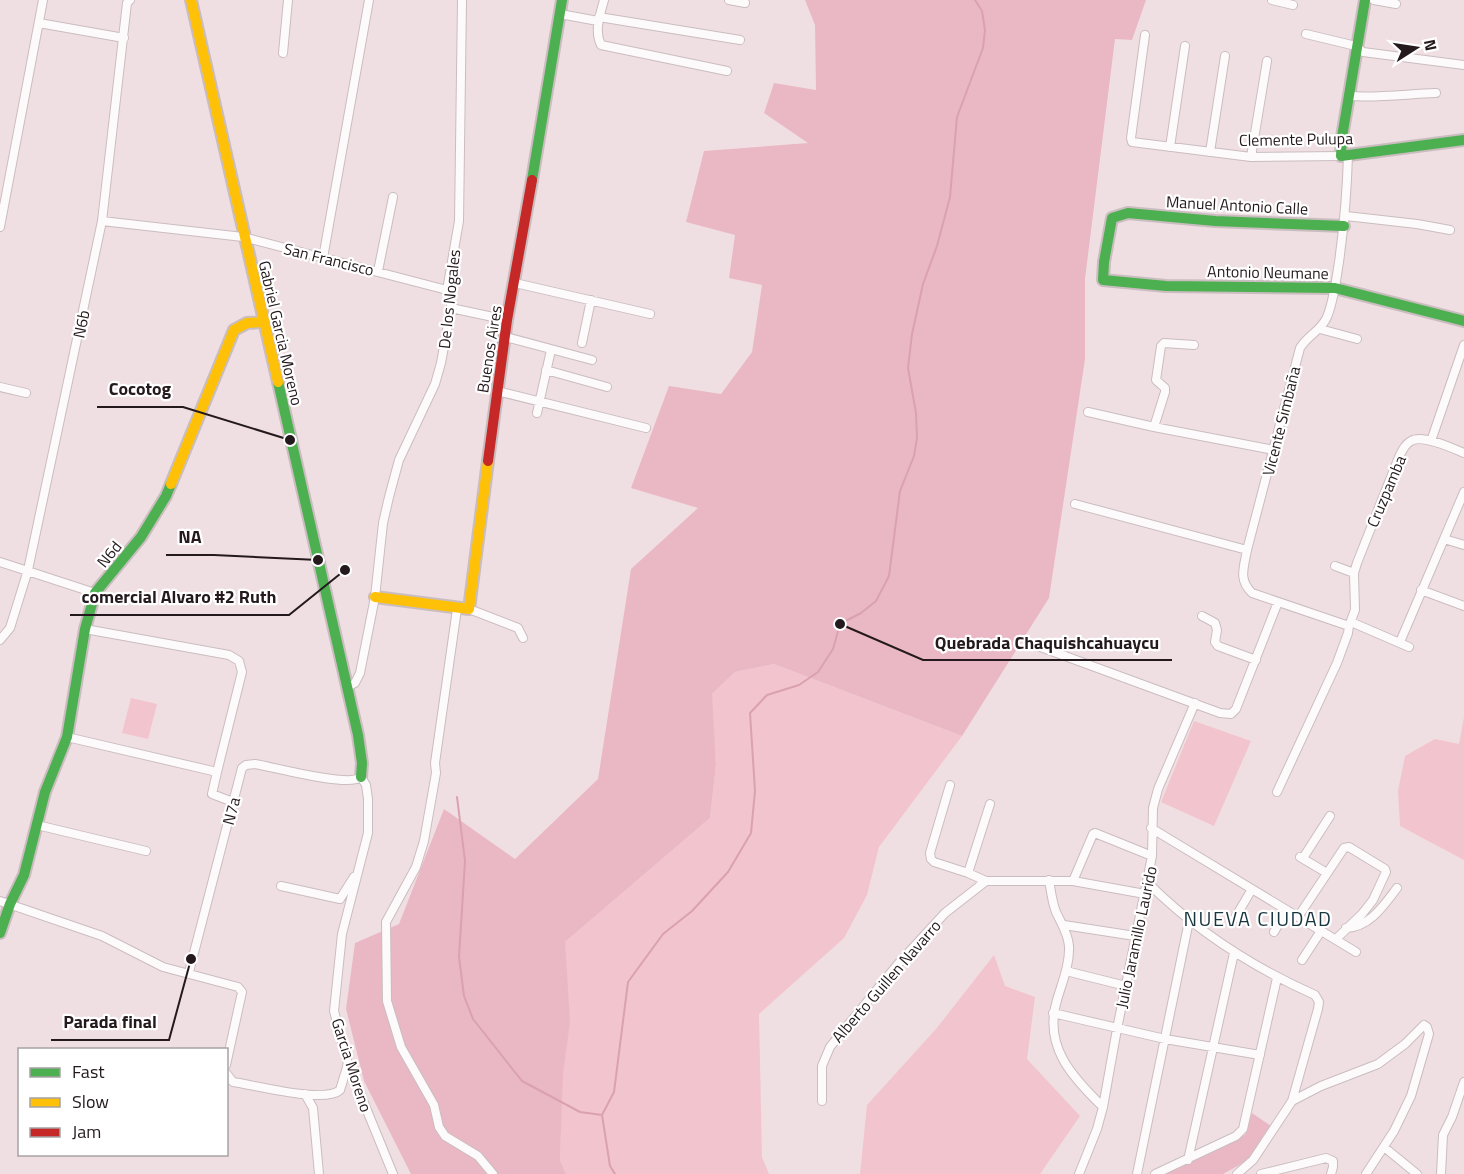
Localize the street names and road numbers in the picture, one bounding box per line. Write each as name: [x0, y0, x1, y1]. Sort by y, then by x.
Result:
street label: Clemente Pulupa: [1239, 126, 1353, 152]
street label: Manuel Antonio Calle: [1165, 189, 1309, 221]
street label: San Francisco: [281, 236, 377, 282]
street label: De los Nogales: [432, 248, 466, 350]
street label: Gabriel Garcia Moreno: [253, 258, 309, 408]
street label: Antonio Neumane: [1207, 259, 1329, 285]
street label: Buenos Aires: [470, 303, 508, 395]
street label: N6b: [66, 308, 96, 340]
street label: Vicente Simbaña: [1256, 364, 1306, 478]
street label: Cruzpamba: [1360, 451, 1412, 531]
street label: N6d: [91, 535, 127, 573]
street label: N7a: [216, 794, 246, 828]
street label: Julio Jaramillo Laurido: [1109, 864, 1163, 1010]
street label: Alberto Guillen Navarro: [826, 914, 946, 1048]
street label: Garcia Moreno: [326, 1015, 378, 1115]

